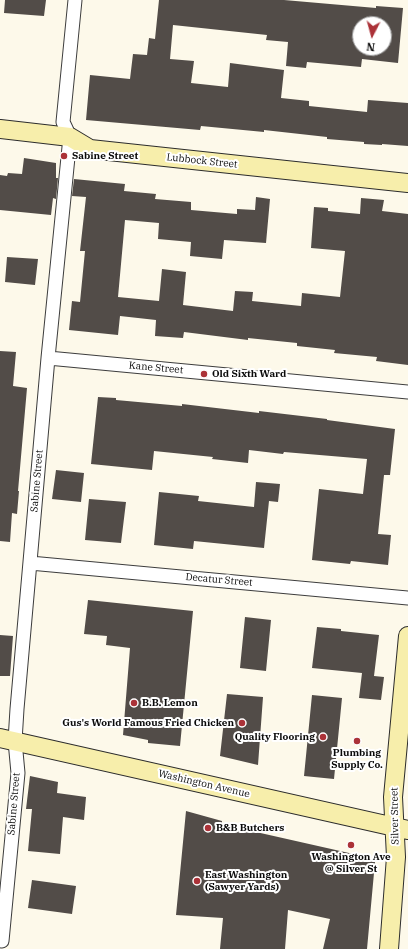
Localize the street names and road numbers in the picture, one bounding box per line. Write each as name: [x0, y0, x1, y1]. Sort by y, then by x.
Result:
street label: Lubbock Street: [166, 151, 238, 171]
street label: Kane Street: [128, 360, 184, 376]
street label: Sabine Street: [28, 449, 46, 513]
street label: Decatur Street: [185, 571, 253, 589]
street label: Washington Avenue: [157, 768, 251, 800]
street label: Sabine Street: [5, 772, 23, 836]
street label: Silver Street: [388, 787, 402, 845]

